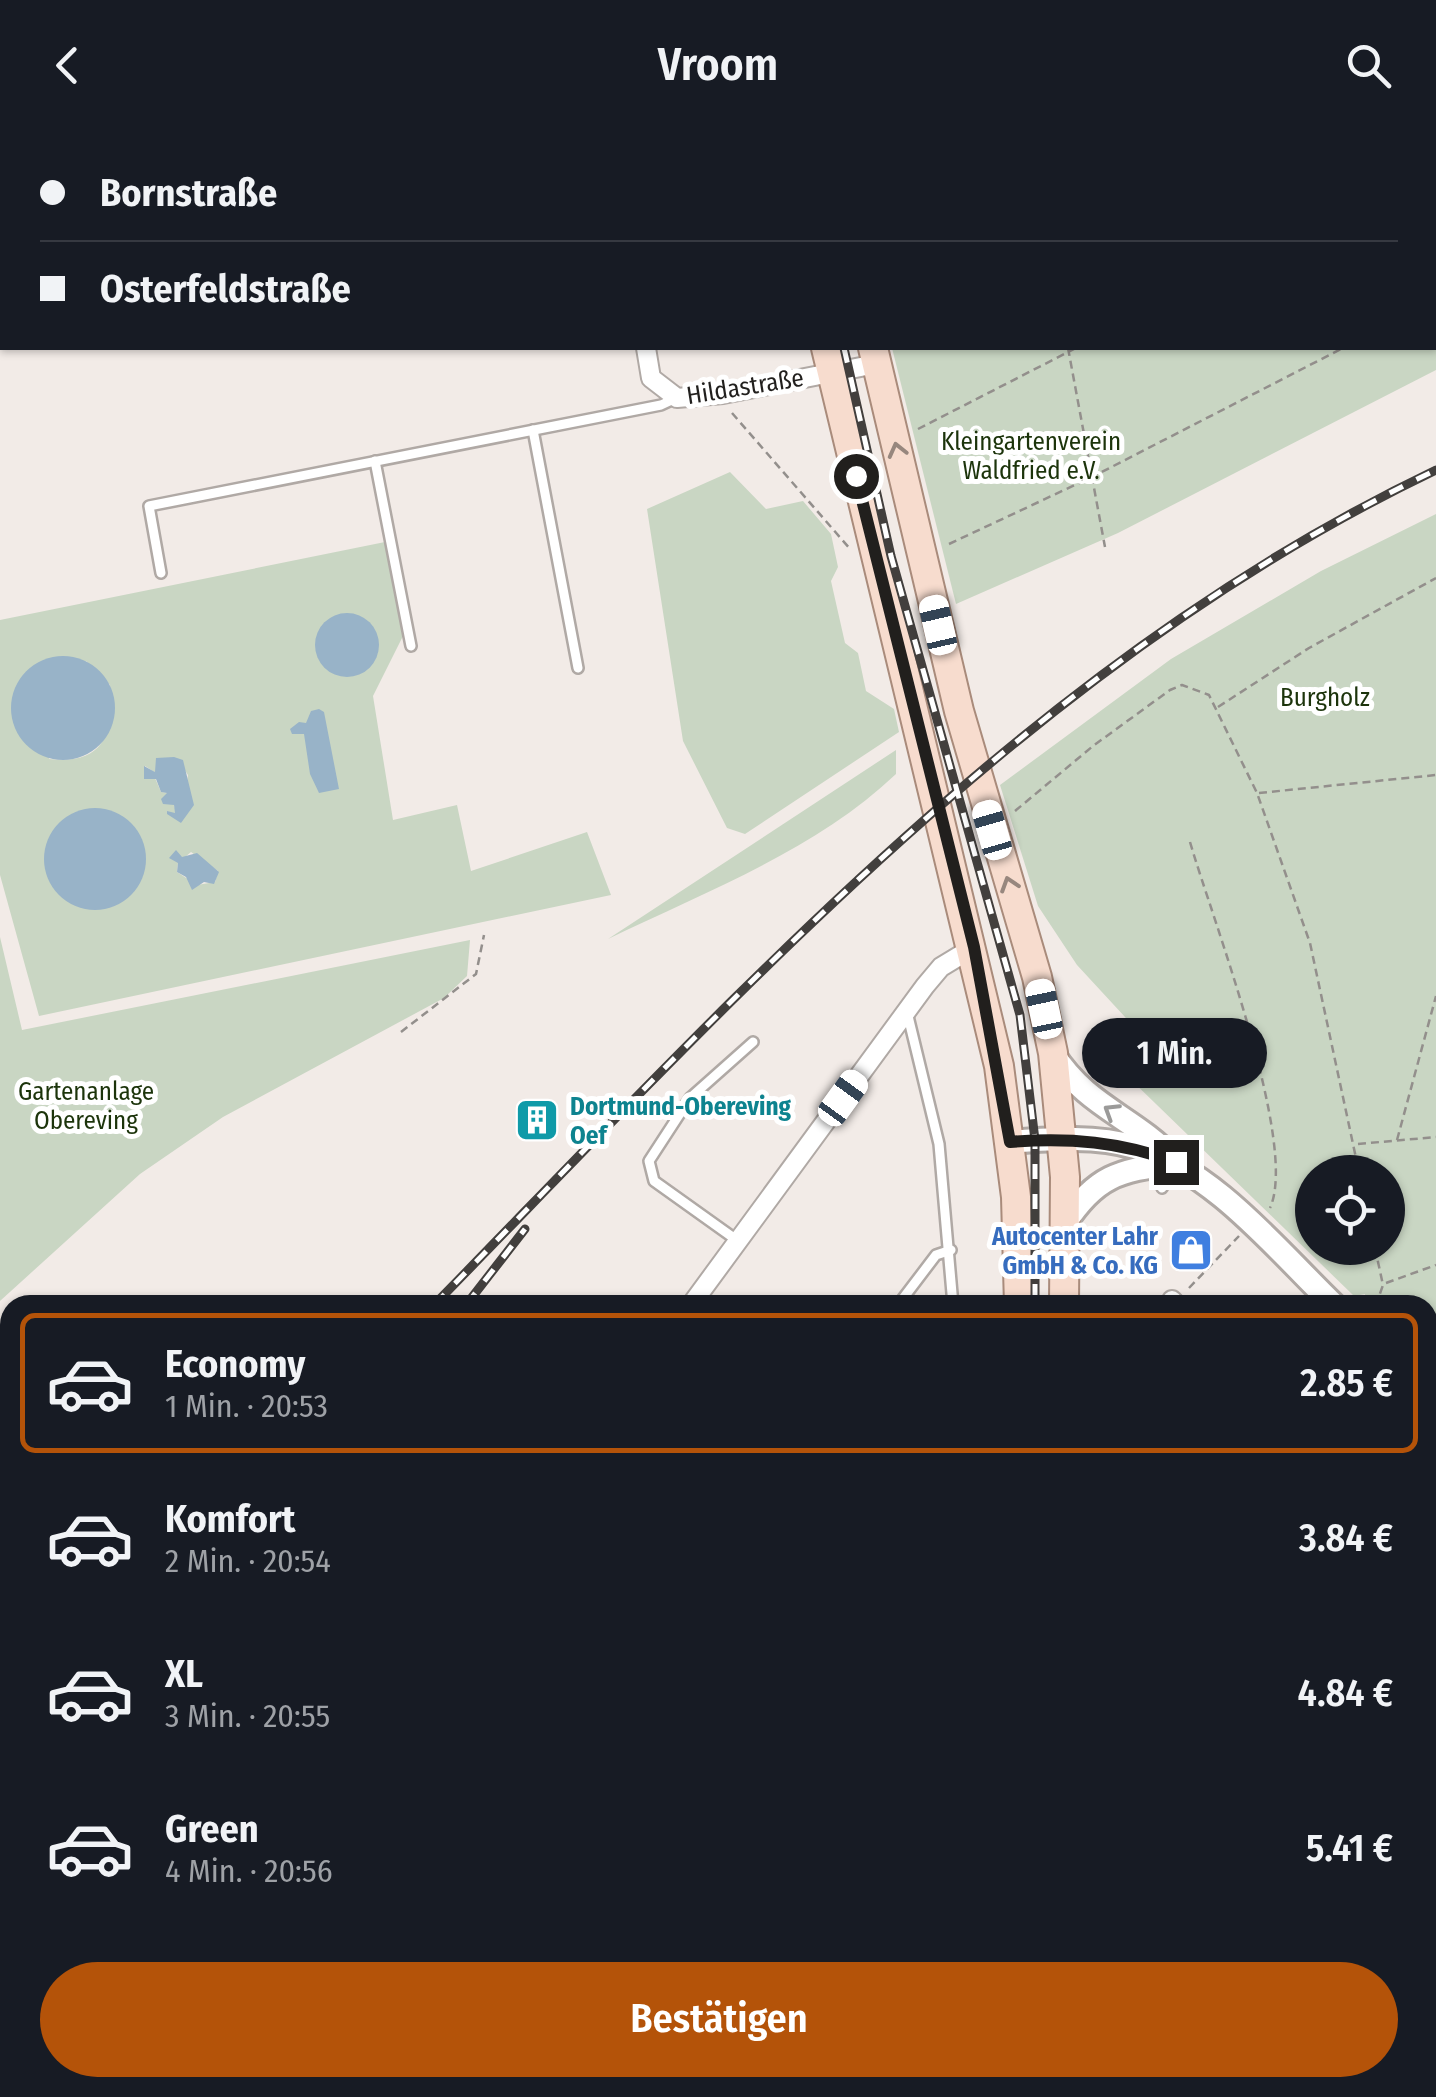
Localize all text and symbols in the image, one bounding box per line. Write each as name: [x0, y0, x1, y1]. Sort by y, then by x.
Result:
icon: back: [40, 38, 95, 93]
text: Vroom: [658, 38, 778, 92]
icon: search: [1341, 38, 1396, 93]
text: Bornstraße: [100, 170, 277, 216]
text: Osterfeldstraße: [100, 266, 351, 312]
street label: Hildastraße: [684, 363, 806, 411]
park label: Kleingartenverein Waldfried e.V.: [941, 427, 1121, 486]
one-way arrow: [888, 442, 909, 459]
route start: [834, 454, 879, 499]
car: [917, 592, 959, 658]
park label: Burgholz: [1280, 683, 1370, 713]
car: [969, 797, 1015, 863]
one-way arrow: [1001, 876, 1021, 893]
car: [1023, 977, 1065, 1041]
callout: 1 Min.: [1084, 1017, 1268, 1087]
text: 1 Min.: [1137, 1034, 1212, 1072]
car: [813, 1065, 873, 1131]
park label: Gartenanlage Obereving: [18, 1077, 154, 1136]
place label: Dortmund-Obereving Oef: [570, 1092, 792, 1151]
building icon: Dortmund-Obereving Oef: [514, 1097, 560, 1143]
one-way arrow: [1104, 1105, 1122, 1124]
route end: [1154, 1140, 1199, 1185]
map controls: [1295, 1155, 1405, 1265]
button: locate: [1295, 1155, 1405, 1265]
place label: Autocenter Lahr GmbH & Co. KG: [991, 1222, 1159, 1281]
shop icon: Autocenter Lahr GmbH & Co. KG: [1168, 1227, 1214, 1273]
icon: car: [45, 1338, 135, 1428]
text: Economy: [165, 1341, 305, 1387]
text: 2.85 €: [1300, 1360, 1393, 1406]
text: 1 Min. · 20:53: [165, 1387, 328, 1425]
icon: car: [45, 1493, 135, 1583]
text: Komfort: [165, 1496, 295, 1542]
text: 3.84 €: [1299, 1515, 1393, 1561]
text: 2 Min. · 20:54: [165, 1542, 331, 1580]
icon: car: [45, 1648, 135, 1738]
text: XL: [165, 1651, 203, 1697]
text: 4.84 €: [1298, 1670, 1393, 1716]
text: 3 Min. · 20:55: [165, 1697, 330, 1735]
icon: car: [45, 1803, 135, 1893]
text: Green: [165, 1806, 259, 1852]
text: 5.41 €: [1306, 1825, 1393, 1871]
text: 4 Min. · 20:56: [165, 1852, 333, 1890]
button: Bestätigen: [40, 1962, 1398, 2077]

